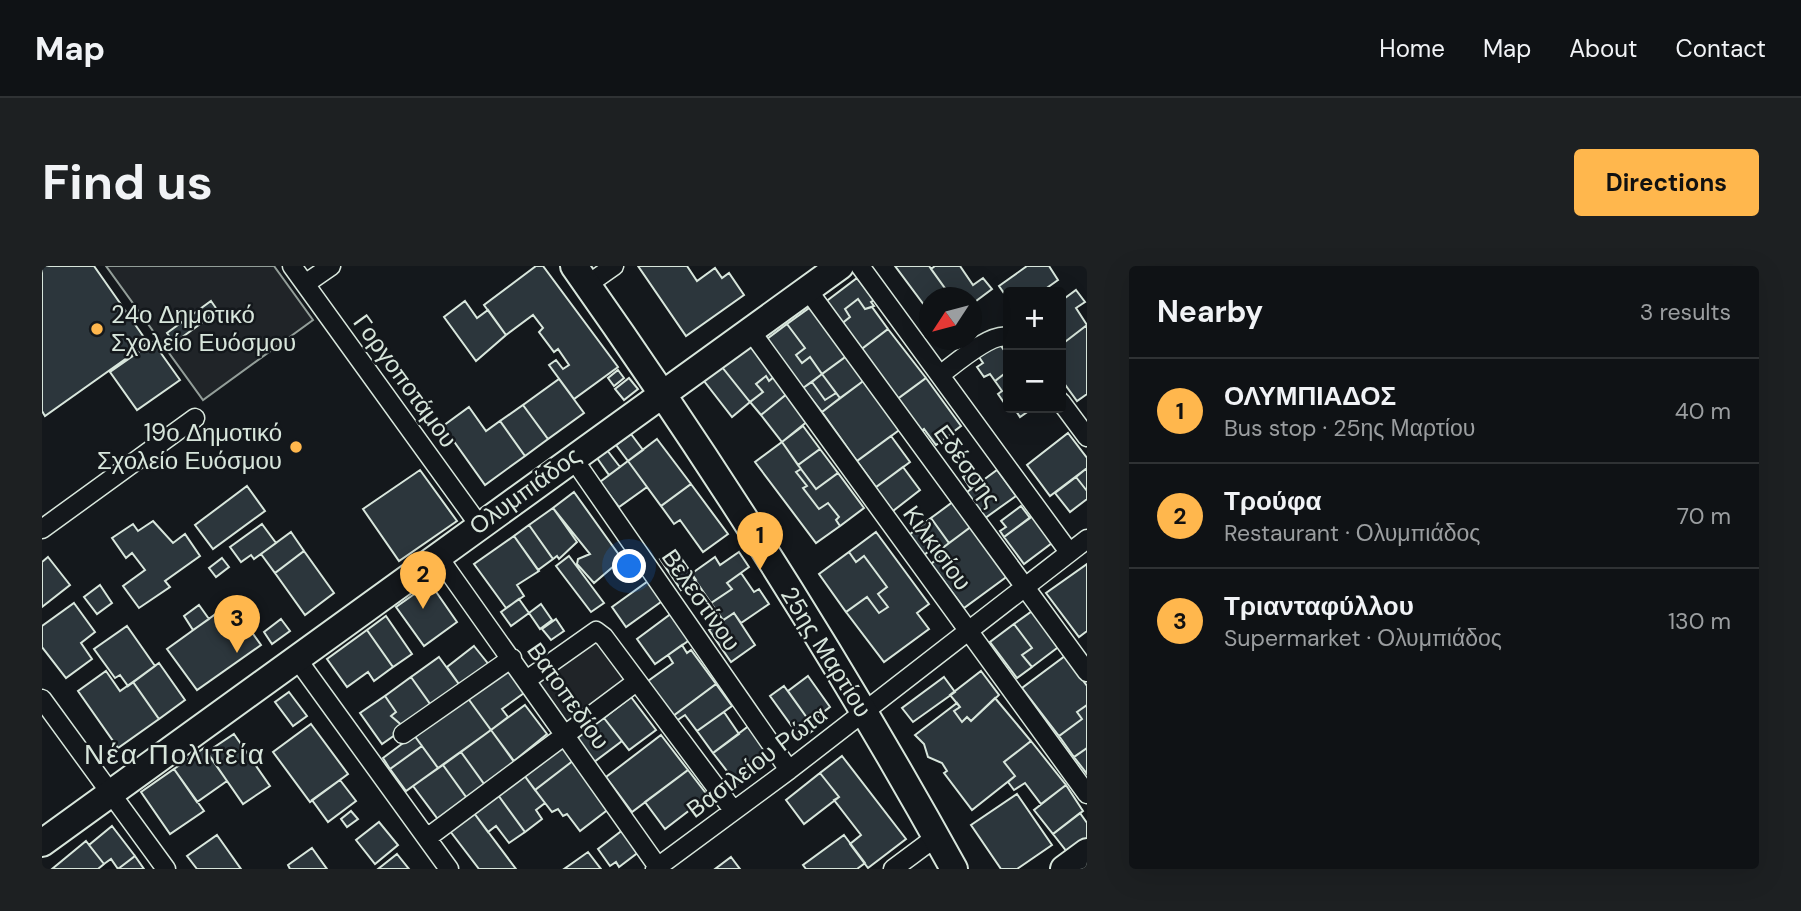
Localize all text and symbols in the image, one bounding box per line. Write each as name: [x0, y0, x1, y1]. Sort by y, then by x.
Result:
text: Map: [35, 27, 105, 70]
text: Home: [1379, 33, 1445, 64]
text: Map: [1483, 33, 1531, 64]
text: About: [1569, 33, 1638, 64]
text: Contact: [1676, 33, 1766, 64]
button: Directions: [1574, 149, 1759, 216]
text: Find us: [42, 150, 213, 214]
north arrow: [919, 287, 982, 350]
map controls: [1003, 287, 1066, 413]
button: +: [1003, 287, 1066, 350]
text: Nearby: [1157, 292, 1263, 331]
text: 3 results: [1640, 297, 1731, 327]
place label: 24ο Δημοτικό Σχολείο Ευόσμου: [111, 299, 296, 358]
street label: Γοργοποτάμου: [347, 308, 464, 453]
marker: 24ο Δημοτικό Σχολείο Ευόσμου: [89, 321, 105, 337]
button: −: [1003, 350, 1066, 413]
text: ΟΛΥΜΠΙΑΔΟΣ: [1224, 379, 1396, 413]
text: 1: [1176, 396, 1184, 426]
text: 40 m: [1675, 396, 1731, 426]
text: Bus stop · 25ης Μαρτίου: [1224, 413, 1475, 443]
place label: 19ο Δημοτικό Σχολείο Ευόσμου: [97, 417, 282, 476]
street label: Εδέσσης: [927, 418, 1008, 513]
marker: 19ο Δημοτικό Σχολείο Ευόσμου: [288, 439, 304, 455]
street label: Ολυμπιάδος: [463, 440, 586, 541]
text: Τρούφα: [1224, 484, 1322, 518]
street label: Κιλκισίου: [896, 499, 979, 596]
text: 2: [1173, 501, 1187, 531]
text: 70 m: [1677, 501, 1731, 531]
pin: 1: [737, 512, 783, 570]
text: Restaurant · Ολυμπιάδος: [1224, 518, 1480, 548]
street label: Βελεστίνου: [655, 543, 748, 657]
your location: [612, 549, 646, 583]
pin: 2: [400, 551, 446, 609]
street label: 25ης Μαρτίου: [774, 581, 879, 723]
text: Τριανταφύλλου: [1224, 589, 1414, 623]
pin: 3: [214, 595, 260, 653]
text: 3: [1173, 606, 1187, 636]
text: 130 m: [1668, 606, 1731, 636]
text: Supermarket · Ολυμπιάδος: [1224, 623, 1502, 653]
street label: Βατοπεδίου: [520, 636, 617, 755]
street label: Βασιλείου Ρώτα: [680, 698, 833, 825]
district label: Νέα Πολιτεία: [84, 736, 266, 773]

